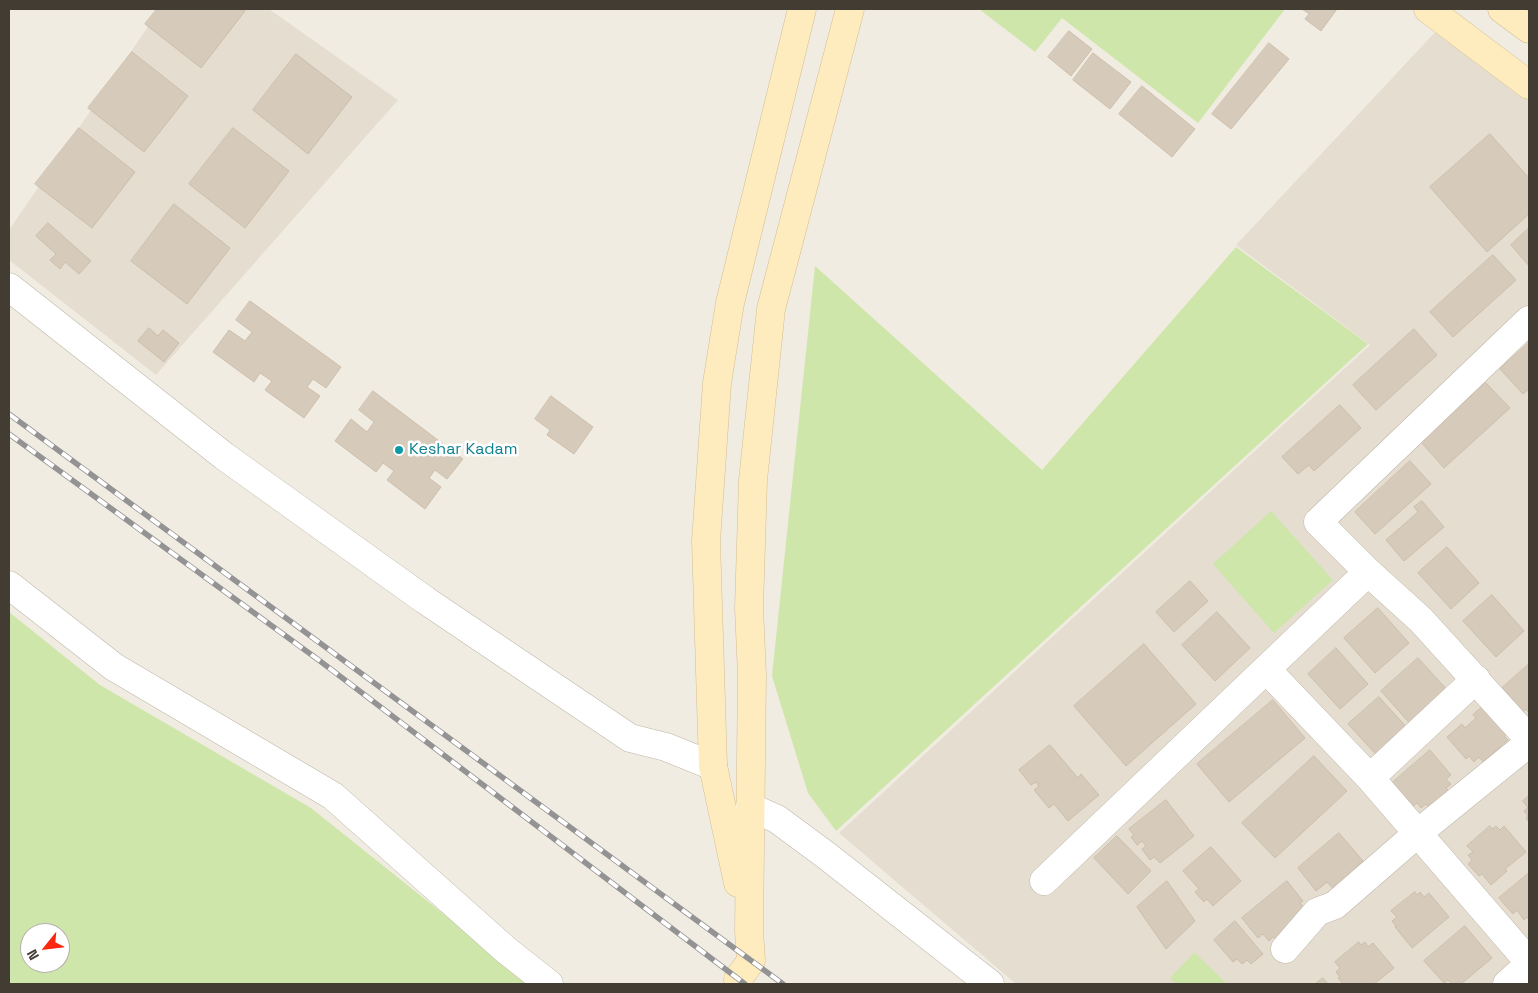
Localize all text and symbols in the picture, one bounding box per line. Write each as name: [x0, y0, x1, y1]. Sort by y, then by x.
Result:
place label: Keshar Kadam: [409, 440, 517, 460]
marker: Keshar Kadam: [393, 444, 405, 456]
north arrow: [20, 923, 70, 973]
text: N: [23, 946, 43, 963]

